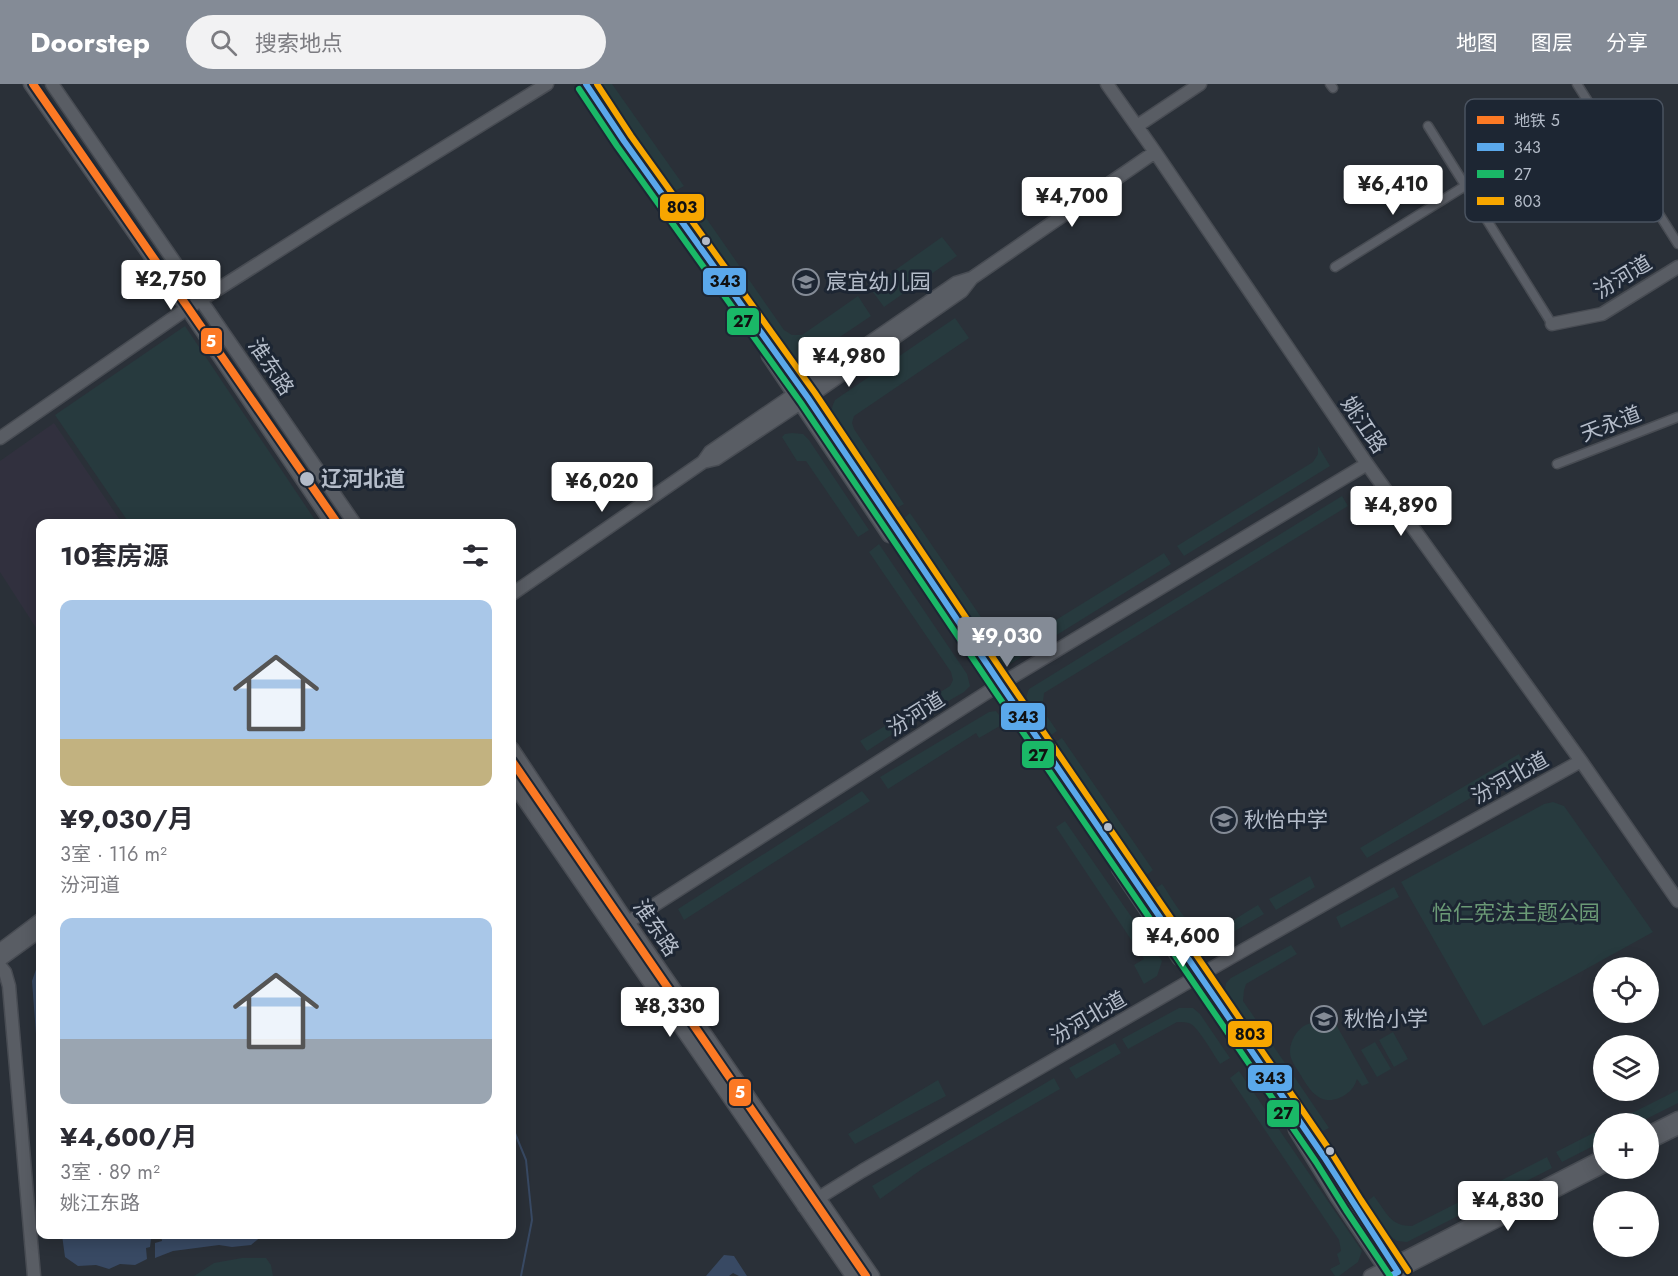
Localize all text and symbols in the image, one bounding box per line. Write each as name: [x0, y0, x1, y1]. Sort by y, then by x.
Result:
search box: [186, 15, 606, 69]
text: Doorstep: [30, 22, 150, 63]
icon: search: [207, 26, 240, 59]
text: 搜索地点: [255, 27, 343, 59]
text: 地图: [1456, 28, 1498, 58]
text: 图层: [1531, 28, 1573, 58]
text: 分享: [1606, 28, 1648, 58]
legend: [1465, 99, 1663, 222]
text: 地铁 5: [1514, 109, 1560, 132]
text: 343: [1514, 136, 1541, 159]
text: 27: [1514, 163, 1532, 186]
pin: ¥6,410: [1344, 165, 1442, 216]
text: ¥6,410: [1358, 170, 1428, 199]
pin: ¥4,700: [1023, 177, 1121, 228]
text: ¥4,700: [1036, 182, 1108, 211]
text: 803: [1514, 190, 1541, 213]
line badge: 803: [659, 193, 705, 222]
text: 803: [667, 196, 697, 219]
unlabelled marker: [700, 235, 712, 247]
street label: 汾河道: [1588, 248, 1658, 306]
pin: ¥2,750: [122, 260, 220, 311]
text: ¥2,750: [135, 265, 207, 294]
line badge: 343: [702, 267, 747, 296]
school or university icon: 宸宜幼儿园: [791, 267, 821, 297]
place label: 宸宜幼儿园: [826, 267, 931, 297]
text: 343: [709, 270, 741, 293]
line badge: 27: [726, 307, 760, 336]
text: 27: [733, 310, 753, 333]
line badge: 5: [200, 327, 223, 355]
text: 5: [206, 330, 216, 353]
street label: 淮东路: [241, 332, 301, 402]
pin: ¥4,980: [800, 337, 898, 388]
text: ¥4,980: [813, 342, 885, 371]
street label: 姚江路: [1334, 390, 1394, 460]
street label: 天永道: [1576, 399, 1646, 449]
pin: ¥6,020: [553, 462, 651, 513]
place label: 辽河北道: [321, 464, 405, 494]
text: ¥6,020: [566, 467, 638, 496]
marker: 辽河北道: [298, 470, 316, 488]
pin: ¥4,890: [1352, 486, 1450, 537]
text: ¥4,890: [1365, 491, 1437, 520]
text: 10套房源: [60, 537, 168, 575]
icon: filters: [459, 539, 492, 572]
pin: ¥9,030: [958, 617, 1056, 668]
text: ¥9,030: [972, 622, 1042, 651]
icon: home: [222, 639, 330, 747]
street label: 汾河道: [881, 685, 951, 743]
line badge: 343: [1000, 702, 1046, 731]
text: 343: [1007, 706, 1039, 729]
line badge: 27: [1021, 740, 1055, 769]
text: 27: [1028, 744, 1048, 767]
street label: 汾河北道: [1466, 745, 1554, 811]
text: ¥9,030/月: [60, 800, 194, 838]
school or university icon: 秋怡中学: [1209, 805, 1239, 835]
place label: 秋怡中学: [1244, 805, 1328, 835]
unlabelled marker: [1102, 821, 1114, 833]
text: 3室 · 116 m²: [60, 840, 167, 869]
text: 汾河道: [60, 871, 120, 900]
street label: 淮东路: [626, 893, 686, 963]
park label: 怡仁宪法主题公园: [1432, 898, 1600, 928]
pin: ¥4,600: [1134, 917, 1232, 968]
text: ¥4,600: [1146, 922, 1220, 951]
icon: home: [222, 957, 330, 1065]
map controls: [1593, 957, 1659, 1257]
button: locate: [1593, 957, 1659, 1023]
street label: 汾河北道: [1044, 984, 1132, 1052]
pin: ¥8,330: [621, 987, 719, 1038]
text: ¥8,330: [635, 992, 705, 1021]
school or university icon: 秋怡小学: [1309, 1004, 1339, 1034]
place label: 秋怡小学: [1344, 1004, 1428, 1034]
line badge: 803: [1227, 1020, 1273, 1048]
text: 803: [1235, 1023, 1265, 1046]
button: layers: [1593, 1035, 1659, 1101]
line badge: 343: [1247, 1064, 1293, 1092]
text: 343: [1254, 1067, 1286, 1090]
line badge: 5: [728, 1078, 752, 1107]
text: 5: [735, 1081, 745, 1104]
line badge: 27: [1266, 1099, 1300, 1128]
text: 27: [1273, 1102, 1293, 1125]
button: +: [1593, 1113, 1659, 1179]
text: ¥4,600/月: [60, 1118, 198, 1156]
unlabelled marker: [1324, 1145, 1336, 1157]
text: 3室 · 89 m²: [60, 1158, 160, 1187]
pin: ¥4,830: [1459, 1181, 1557, 1232]
text: ¥4,830: [1472, 1186, 1544, 1215]
text: 姚江东路: [60, 1189, 140, 1218]
button: −: [1593, 1191, 1659, 1257]

